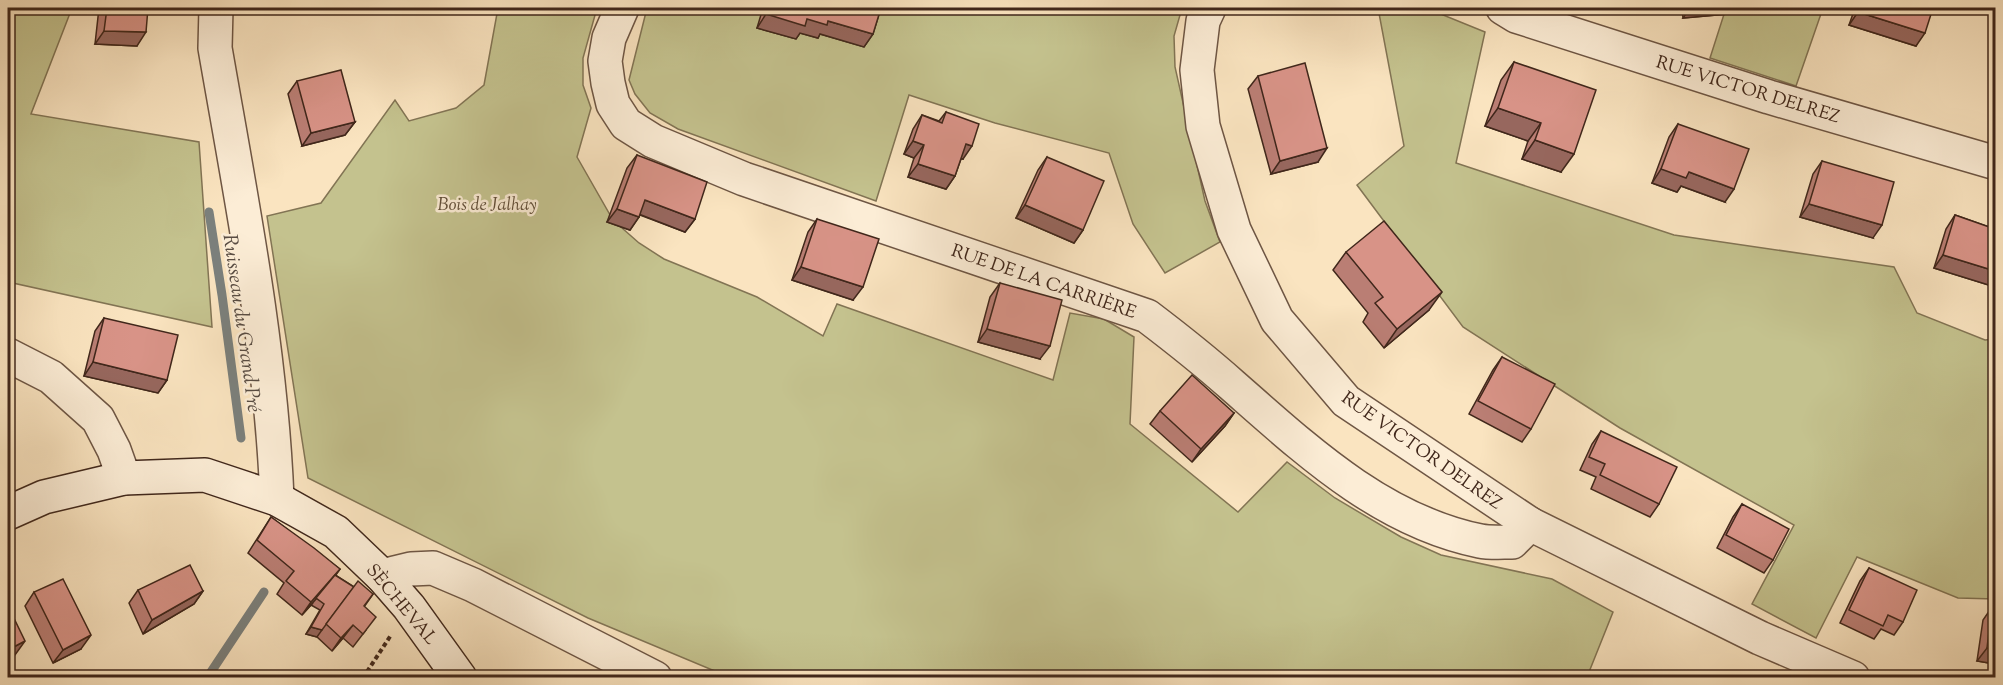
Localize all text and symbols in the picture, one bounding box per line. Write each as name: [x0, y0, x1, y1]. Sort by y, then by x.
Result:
street label: RUE VICTOR DELREZ: [1652, 51, 1842, 131]
park label: Bois de Jalhay: [438, 193, 536, 219]
water label: Ruisseau du Grand Pré: [214, 232, 267, 414]
street label: RUE DE LA CARRIÈRE: [947, 239, 1140, 327]
street label: RUE VICTOR DELREZ: [1335, 386, 1506, 517]
street label: SÈCHEVAL: [359, 559, 442, 652]

